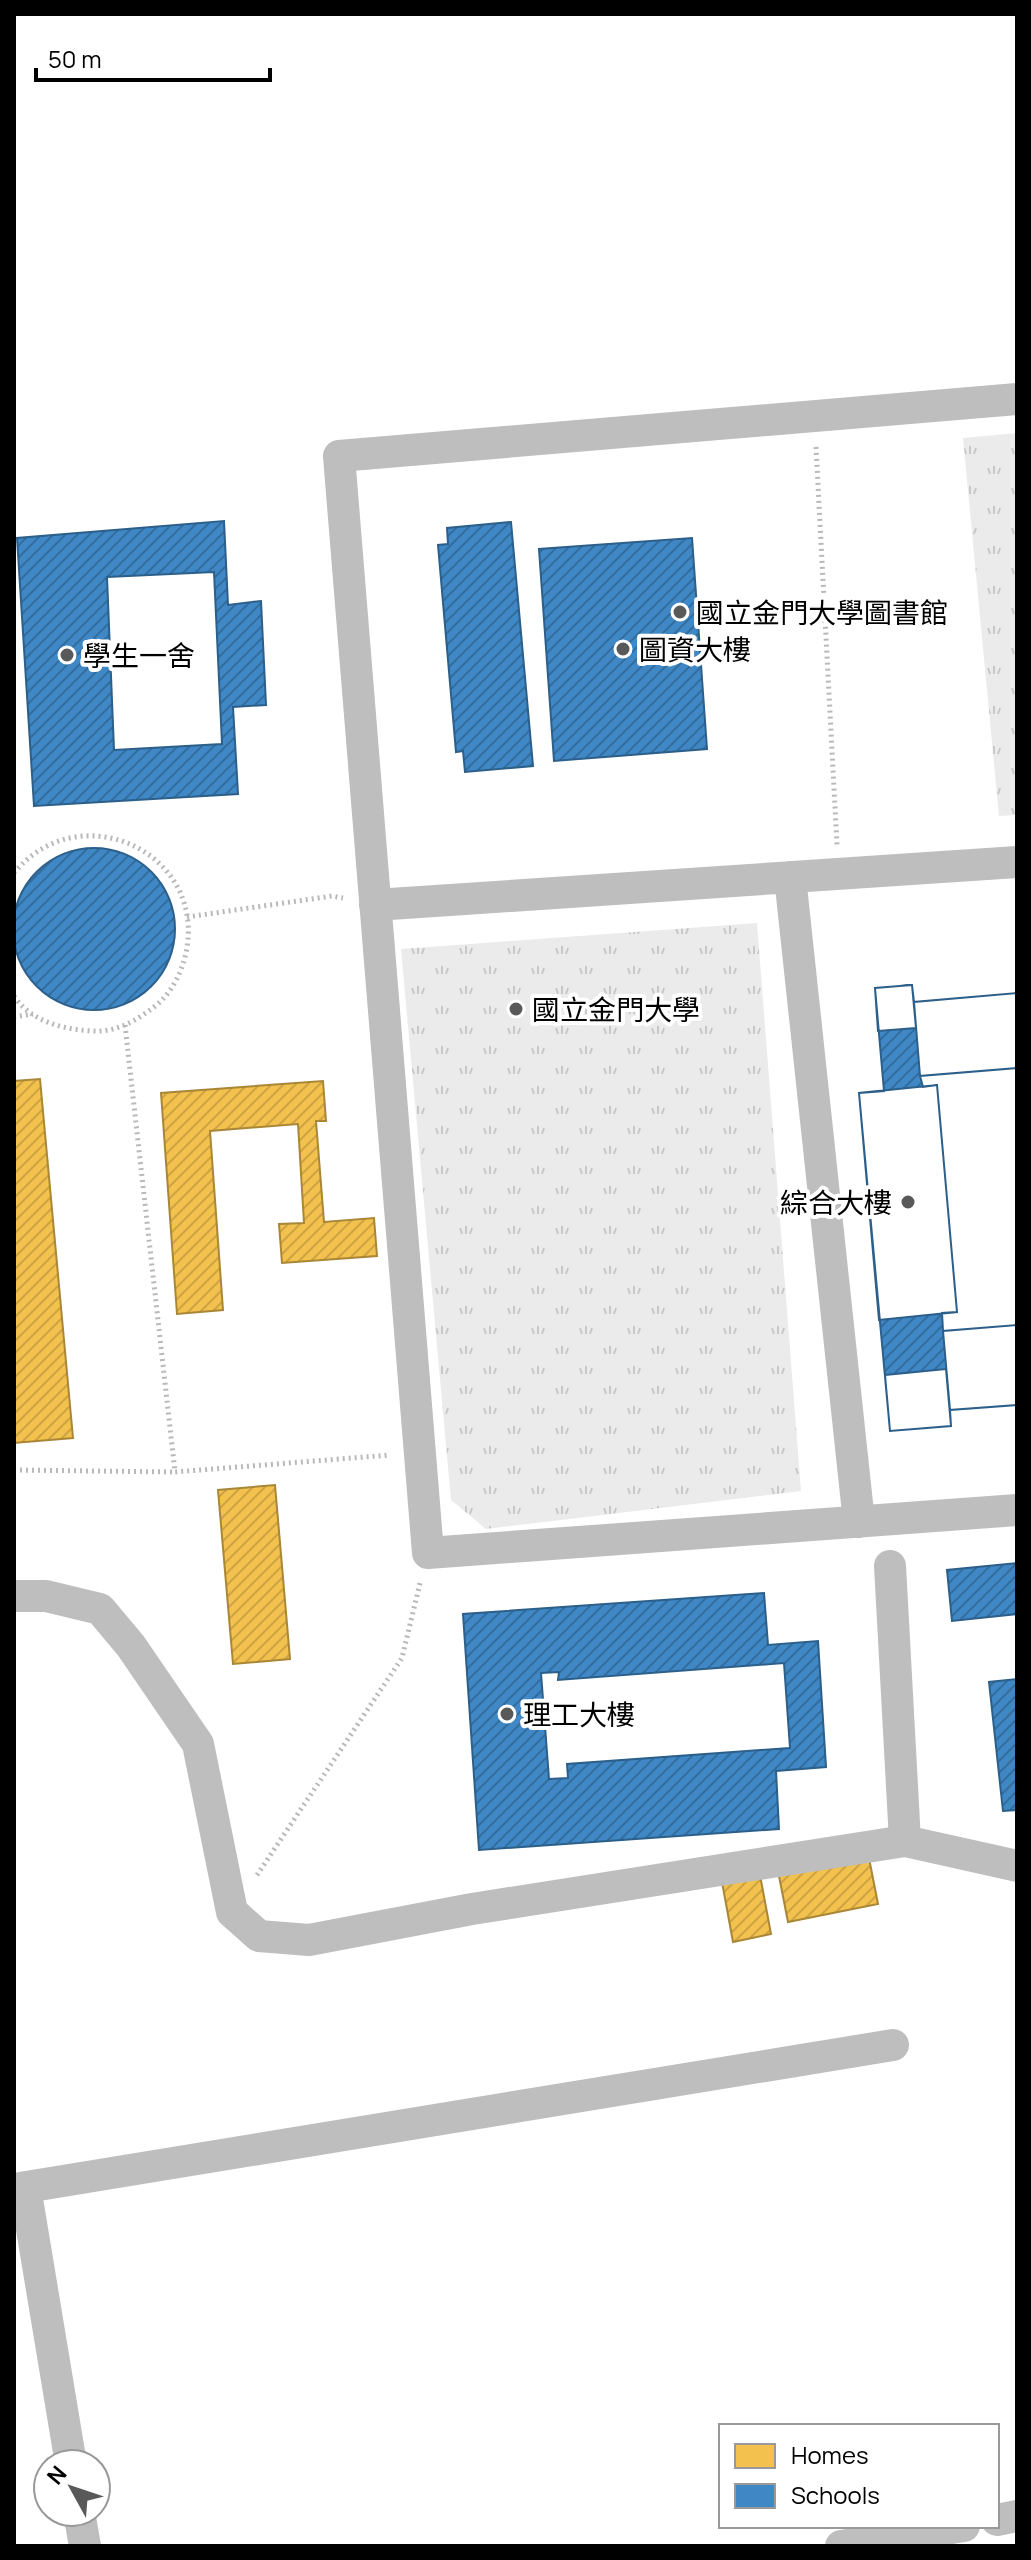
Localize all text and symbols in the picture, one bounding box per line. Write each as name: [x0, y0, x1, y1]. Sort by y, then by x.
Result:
scale bar: [36, 32, 270, 82]
text: 50 m: [48, 42, 102, 75]
place label: 國立金門大學圖書館: [696, 593, 948, 631]
marker: 國立金門大學圖書館: [671, 603, 689, 621]
place label: 圖資大樓: [639, 630, 751, 668]
place label: 學生一舍: [83, 636, 195, 674]
marker: 圖資大樓: [614, 640, 632, 658]
marker: 學生一舍: [58, 646, 76, 664]
place label: 國立金門大學: [532, 990, 700, 1028]
marker: 國立金門大學: [507, 1000, 525, 1018]
place label: 綜合大樓: [780, 1183, 892, 1221]
marker: 綜合大樓: [899, 1193, 917, 1211]
place label: 理工大樓: [523, 1695, 635, 1733]
marker: 理工大樓: [498, 1705, 516, 1723]
legend: [719, 2424, 999, 2528]
text: Homes: [791, 2438, 869, 2471]
north arrow: [32, 2448, 112, 2528]
text: N: [40, 2459, 73, 2491]
text: Schools: [791, 2478, 880, 2511]

